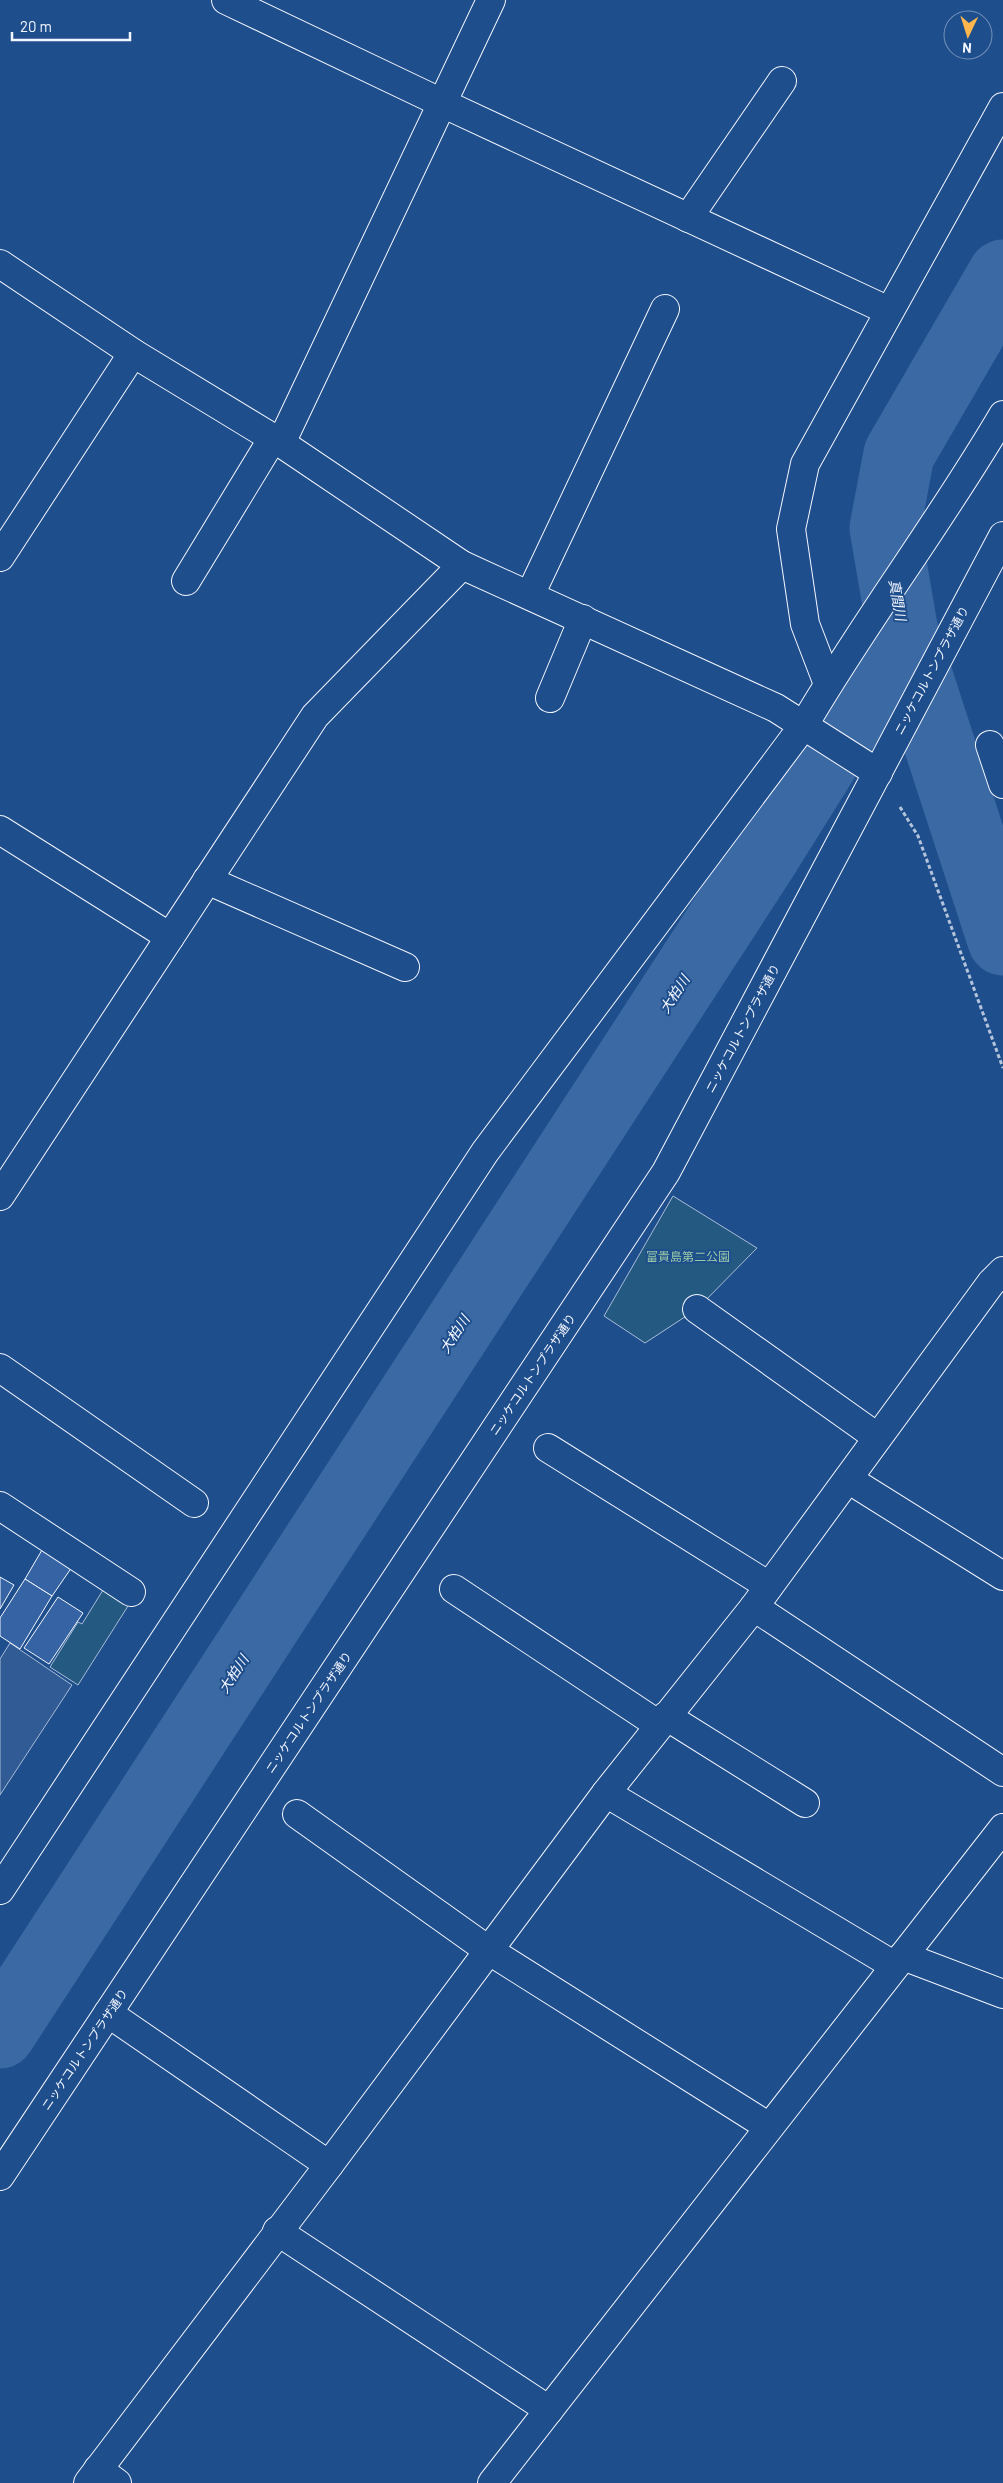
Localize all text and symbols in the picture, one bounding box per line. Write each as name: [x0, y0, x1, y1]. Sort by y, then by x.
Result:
scale bar: [12, 10, 130, 42]
north arrow: [943, 10, 993, 60]
text: 20 m: [20, 17, 52, 35]
text: N: [962, 40, 972, 57]
water label: 真間川: [886, 578, 910, 624]
street label: ニッケコルトンプラザ通り: [891, 603, 971, 737]
street label: ニッケコルトンプラザ通り: [702, 961, 782, 1095]
water label: 大柏川: [655, 970, 694, 1016]
park label: 富貴島第二公園: [646, 1249, 730, 1263]
water label: 大柏川: [435, 1310, 474, 1356]
street label: ニッケコルトンプラザ通り: [486, 1311, 578, 1437]
street label: ニッケコルトンプラザ通り: [262, 1649, 354, 1775]
water label: 大柏川: [214, 1650, 253, 1696]
street label: ニッケコルトンプラザ通り: [38, 1986, 130, 2112]

